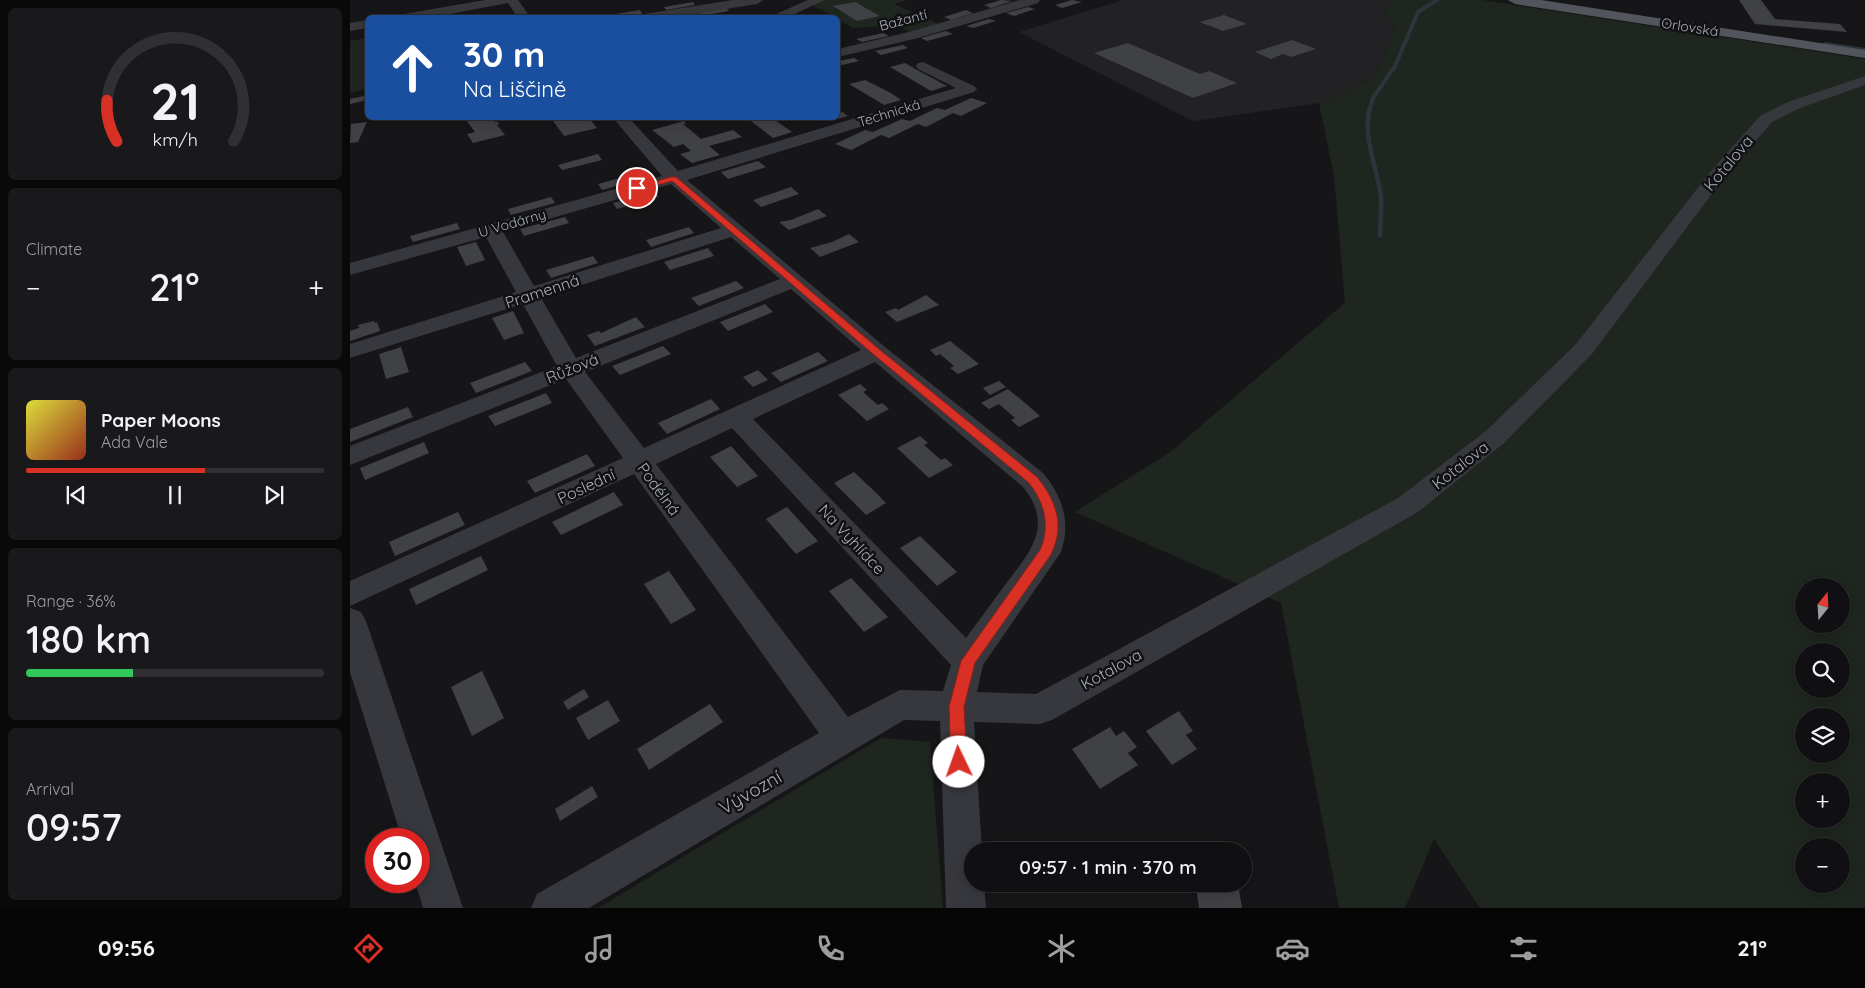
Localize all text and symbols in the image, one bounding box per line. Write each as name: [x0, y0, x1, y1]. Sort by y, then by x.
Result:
street label: Bažantí: [877, 5, 929, 35]
street label: Orlovská: [1660, 14, 1720, 40]
text: 30 m: [463, 32, 545, 76]
icon: ahead: [380, 35, 445, 100]
text: 21: [150, 68, 200, 133]
text: Na Liščině: [463, 75, 566, 103]
street label: Technická: [856, 95, 922, 131]
text: km/h: [152, 128, 198, 150]
street label: Kotalova: [1699, 131, 1757, 195]
pin: [616, 167, 658, 209]
icon: arrive: [623, 174, 651, 202]
street label: U Vodárny: [476, 205, 548, 241]
text: Climate: [26, 239, 82, 259]
text: 21°: [149, 263, 199, 311]
text: −: [26, 270, 41, 305]
text: +: [308, 270, 324, 305]
street label: Pramenná: [502, 270, 582, 312]
street label: Růžová: [543, 348, 601, 388]
text: Paper Moons: [101, 408, 221, 432]
text: Ada Vale: [101, 432, 168, 452]
street label: Kotalova: [1428, 437, 1492, 493]
street label: Podélná: [633, 459, 685, 519]
street label: Poslední: [554, 464, 619, 508]
icon: previous: [62, 481, 90, 509]
icon: pause: [161, 481, 189, 509]
icon: next: [260, 481, 288, 509]
street label: Na Vyhlídce: [814, 500, 890, 578]
north arrow: [1795, 578, 1850, 632]
map controls: [1795, 578, 1850, 893]
text: Range · 36%: [26, 591, 116, 611]
text: 180 km: [26, 615, 151, 663]
button: search: [1795, 643, 1850, 698]
street label: Kotalova: [1077, 644, 1145, 694]
button: layers: [1795, 708, 1850, 763]
position arrow: [932, 735, 984, 787]
street label: Vývozní: [714, 764, 787, 820]
button: +: [1795, 773, 1850, 828]
text: Arrival: [26, 779, 74, 799]
text: 09:57: [26, 803, 122, 851]
speed limit sign: 30: [365, 828, 430, 893]
button: −: [1795, 838, 1850, 893]
text: 09:57 · 1 min · 370 m: [1019, 855, 1197, 879]
icon: directions: [351, 931, 386, 966]
icon: music: [582, 931, 617, 966]
icon: phone: [813, 931, 848, 966]
icon: climate: [1044, 931, 1079, 966]
icon: car: [1275, 931, 1310, 966]
icon: filters: [1506, 931, 1541, 966]
text: 09:56: [98, 934, 155, 962]
text: 21°: [1737, 934, 1767, 962]

